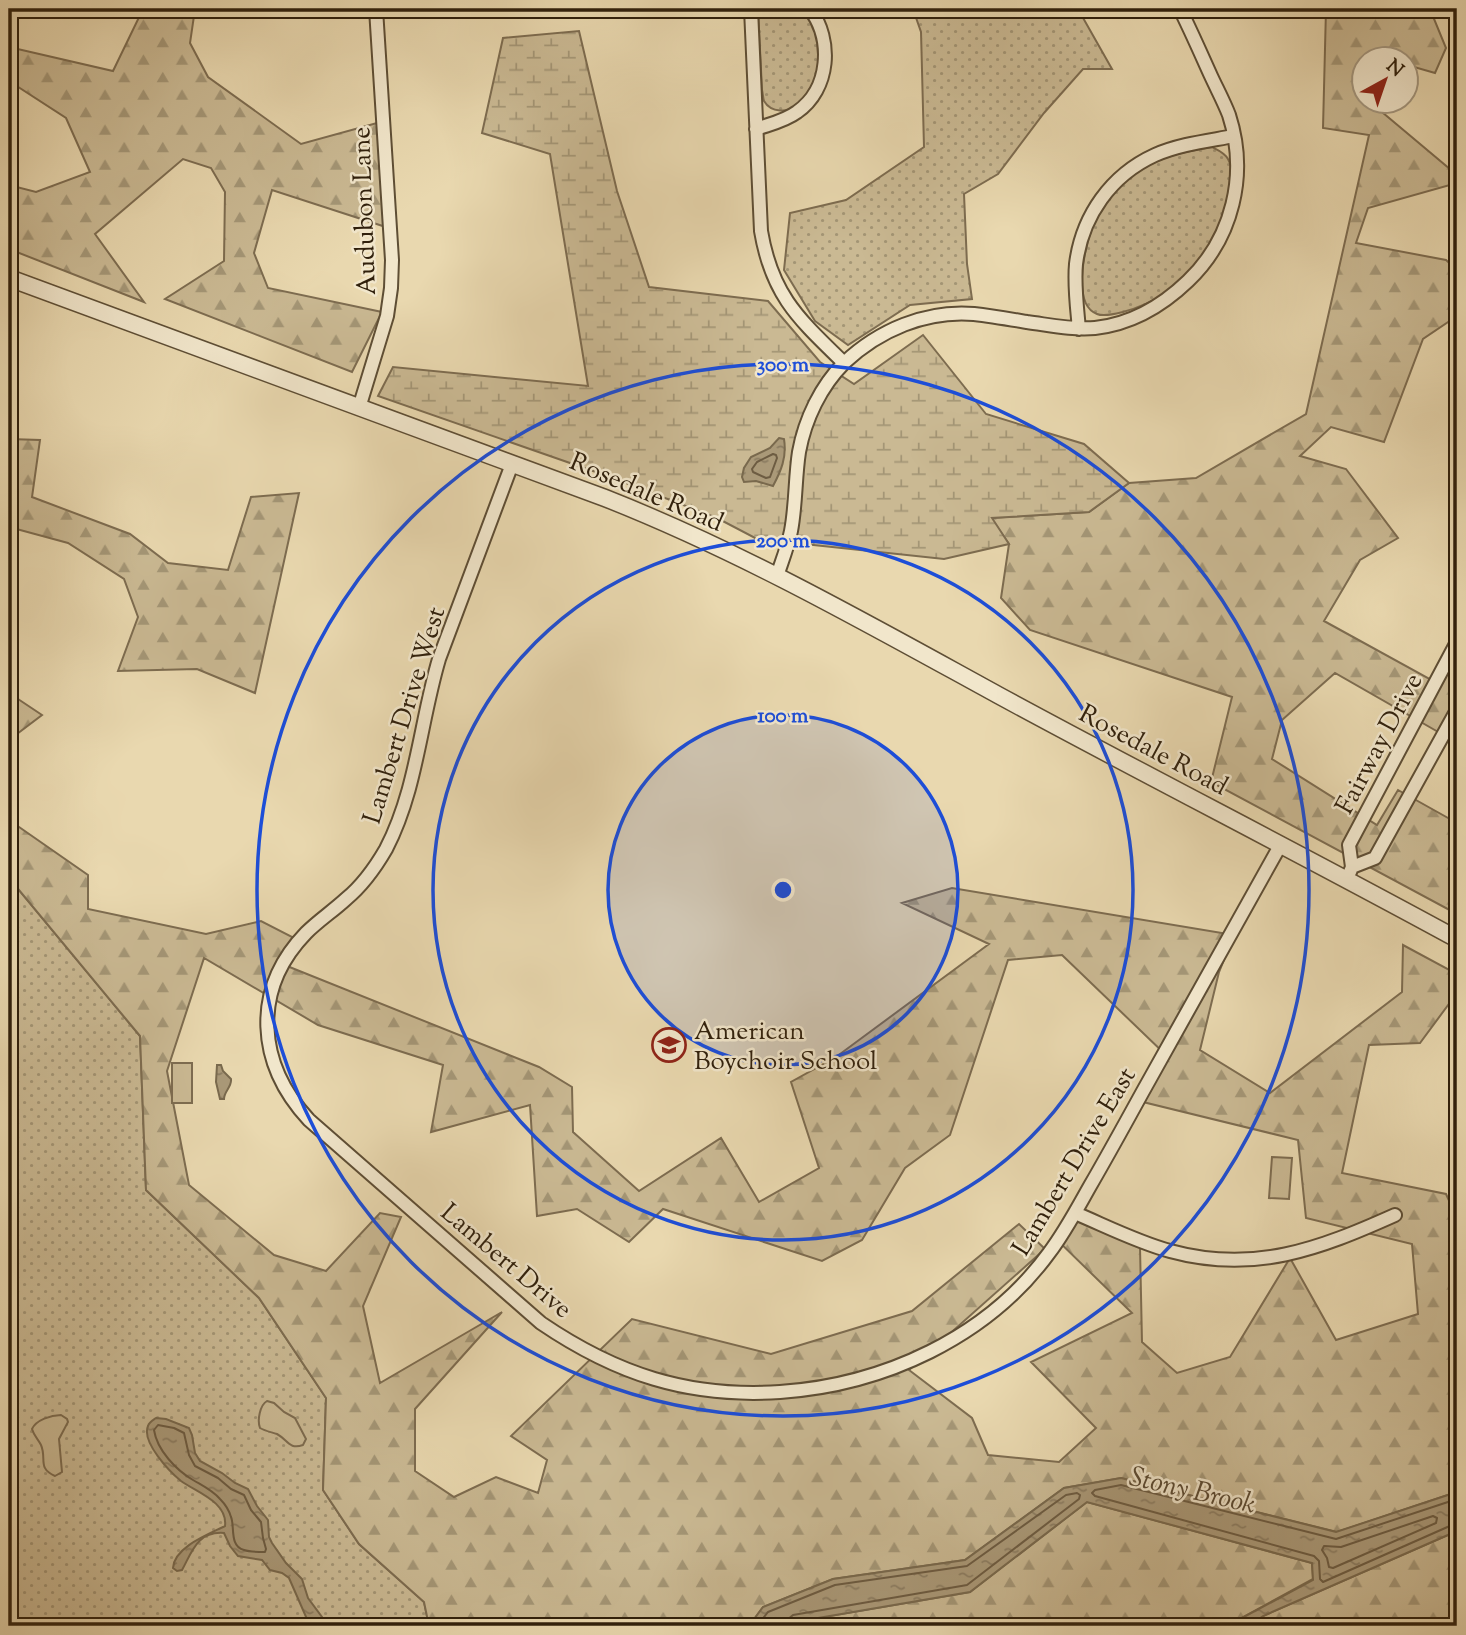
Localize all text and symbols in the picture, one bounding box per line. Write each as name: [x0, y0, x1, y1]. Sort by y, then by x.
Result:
north arrow: [1350, 46, 1420, 116]
text: N: [1380, 54, 1409, 84]
street label: Audubon Lane: [344, 126, 387, 296]
text: 300 m: [757, 351, 810, 381]
street label: Rosedale Road: [563, 444, 729, 543]
text: 200 m: [756, 527, 811, 557]
street label: Lambert Drive West: [355, 603, 456, 829]
street label: Fairway Drive: [1327, 667, 1433, 821]
street label: Rosedale Road: [1072, 696, 1234, 806]
text: 100 m: [758, 702, 809, 732]
centre of rings: [771, 878, 795, 902]
place label: American Boychoir School: [694, 1014, 877, 1081]
school or university icon: American Boychoir School: [650, 1026, 688, 1064]
street label: Lambert Drive East: [1004, 1061, 1146, 1264]
street label: Lambert Drive: [431, 1196, 579, 1328]
water label: Stony Brook: [1125, 1458, 1260, 1526]

